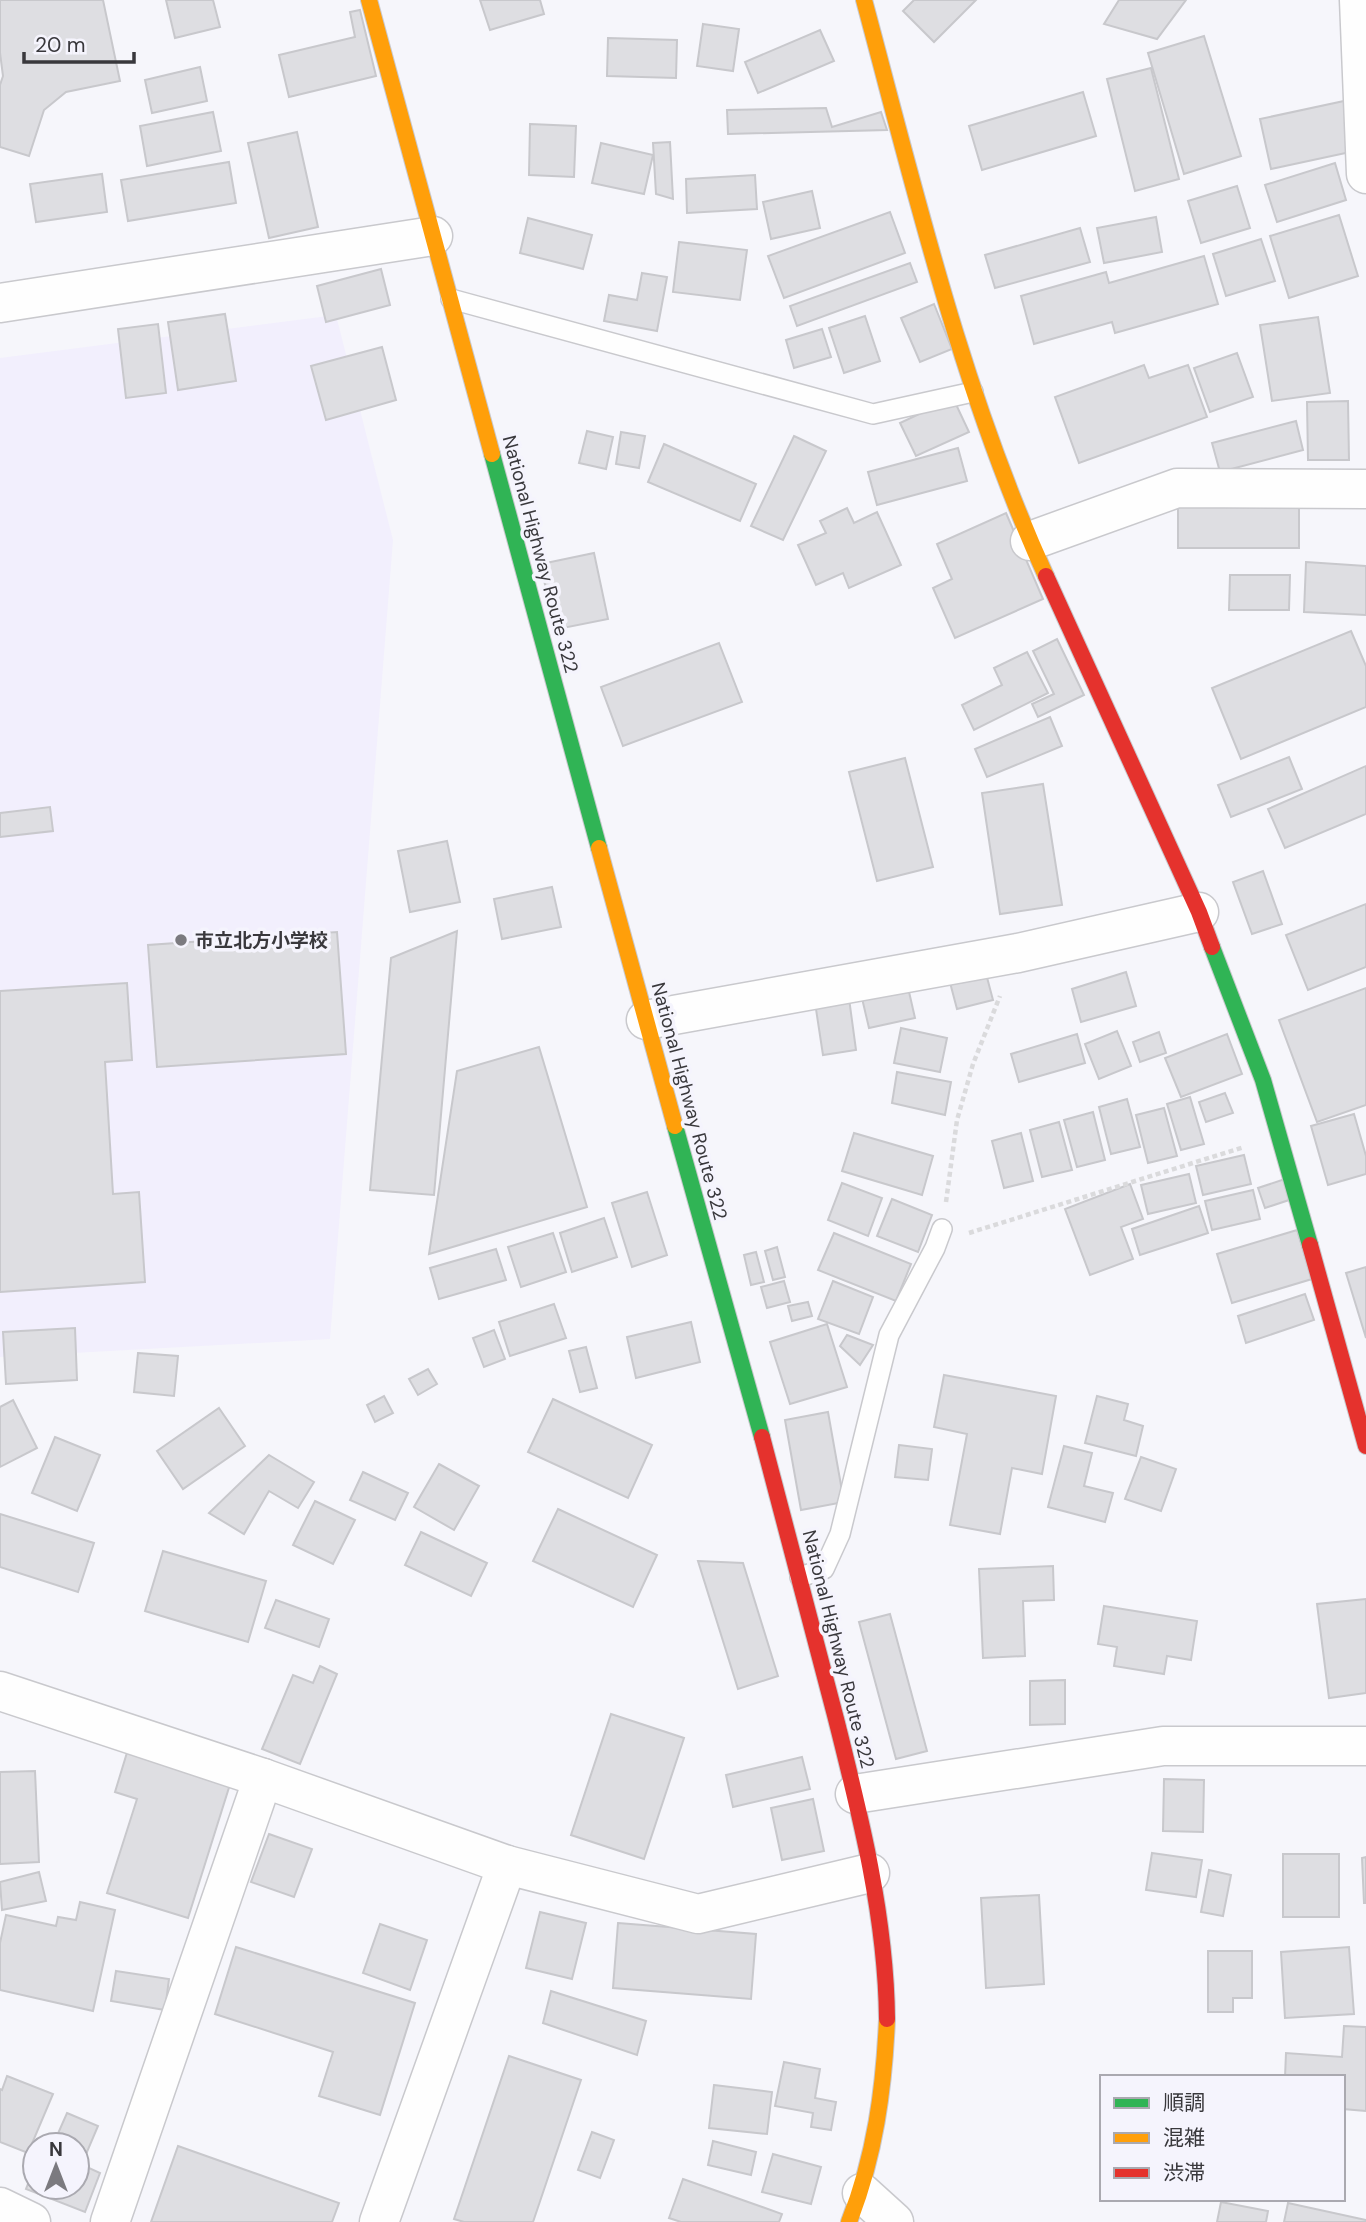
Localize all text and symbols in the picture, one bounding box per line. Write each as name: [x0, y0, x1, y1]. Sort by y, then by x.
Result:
scale bar: [24, 21, 135, 65]
text: 20 m: [35, 31, 86, 59]
street label: National Highway Route 322: [497, 433, 584, 676]
place label: 市立北方小学校: [195, 928, 328, 953]
marker: 市立北方小学校: [173, 932, 189, 948]
street label: National Highway Route 322: [646, 980, 733, 1223]
street label: National Highway Route 322: [797, 1527, 880, 1771]
legend: [1100, 2075, 1345, 2201]
text: 順調: [1163, 2089, 1205, 2117]
text: 混雑: [1163, 2124, 1205, 2152]
north arrow: [21, 2131, 91, 2201]
text: N: [49, 2137, 63, 2162]
text: 渋滞: [1163, 2159, 1205, 2187]

